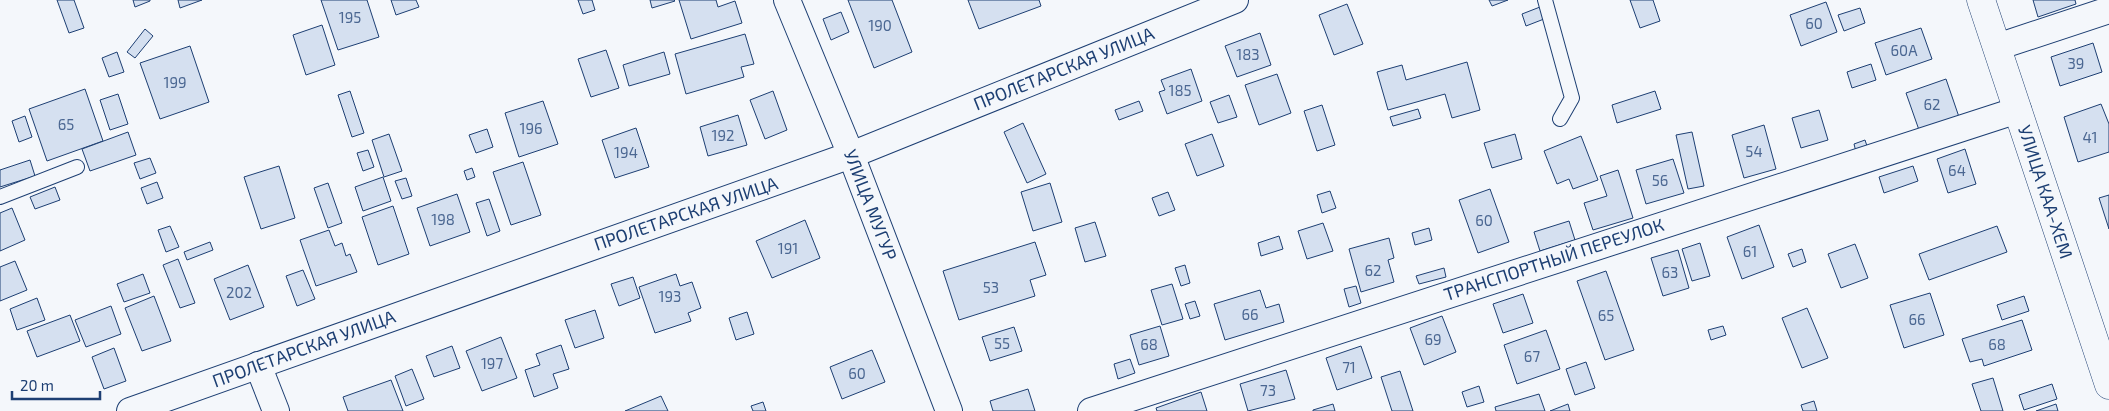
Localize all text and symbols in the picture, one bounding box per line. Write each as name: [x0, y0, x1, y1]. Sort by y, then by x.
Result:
house number: 195: [339, 8, 361, 26]
house number: 60: [1805, 14, 1823, 32]
house number: 190: [868, 16, 892, 34]
street label: ПРОЛЕТАРСКАЯ УЛИЦА: [970, 21, 1158, 114]
house number: 60А: [1891, 41, 1918, 59]
house number: 183: [1236, 45, 1260, 63]
house number: 39: [2068, 54, 2084, 72]
house number: 199: [163, 73, 187, 91]
house number: 185: [1168, 81, 1192, 99]
house number: 62: [1923, 95, 1941, 113]
house number: 65: [58, 115, 74, 133]
house number: 196: [519, 119, 543, 137]
street label: УЛИЦА КАА-ХЕМ: [2014, 122, 2078, 261]
house number: 192: [712, 126, 734, 144]
house number: 41: [2082, 128, 2098, 146]
house number: 54: [1745, 142, 1763, 160]
house number: 194: [614, 143, 638, 161]
street label: УЛИЦА МУГУР: [840, 146, 902, 263]
house number: 64: [1948, 161, 1966, 179]
street label: ПРОЛЕТАРСКАЯ УЛИЦА: [591, 171, 781, 255]
house number: 56: [1652, 171, 1668, 189]
house number: 198: [431, 210, 455, 228]
house number: 60: [1475, 211, 1493, 229]
street label: ТРАНСПОРТНЫЙ ПЕРЕУЛОК: [1441, 213, 1667, 305]
house number: 191: [778, 239, 798, 257]
house number: 61: [1743, 242, 1757, 260]
house number: 62: [1364, 261, 1382, 279]
house number: 63: [1662, 263, 1678, 281]
house number: 53: [983, 278, 999, 296]
house number: 202: [226, 283, 252, 301]
house number: 193: [659, 287, 681, 305]
street label: ПРОЛЕТАРСКАЯ УЛИЦА: [209, 304, 399, 391]
house number: 66: [1241, 305, 1259, 323]
house number: 65: [1598, 306, 1614, 324]
house number: 66: [1908, 310, 1926, 328]
house number: 69: [1424, 330, 1442, 348]
house number: 55: [994, 334, 1010, 352]
house number: 68: [1140, 335, 1158, 353]
house number: 68: [1988, 335, 2006, 353]
house number: 67: [1524, 347, 1540, 365]
house number: 197: [481, 354, 503, 372]
house number: 71: [1342, 358, 1356, 376]
house number: 60: [848, 364, 866, 382]
scale bar: [12, 368, 100, 400]
text: 20 m: [20, 376, 54, 394]
house number: 73: [1260, 381, 1276, 399]

